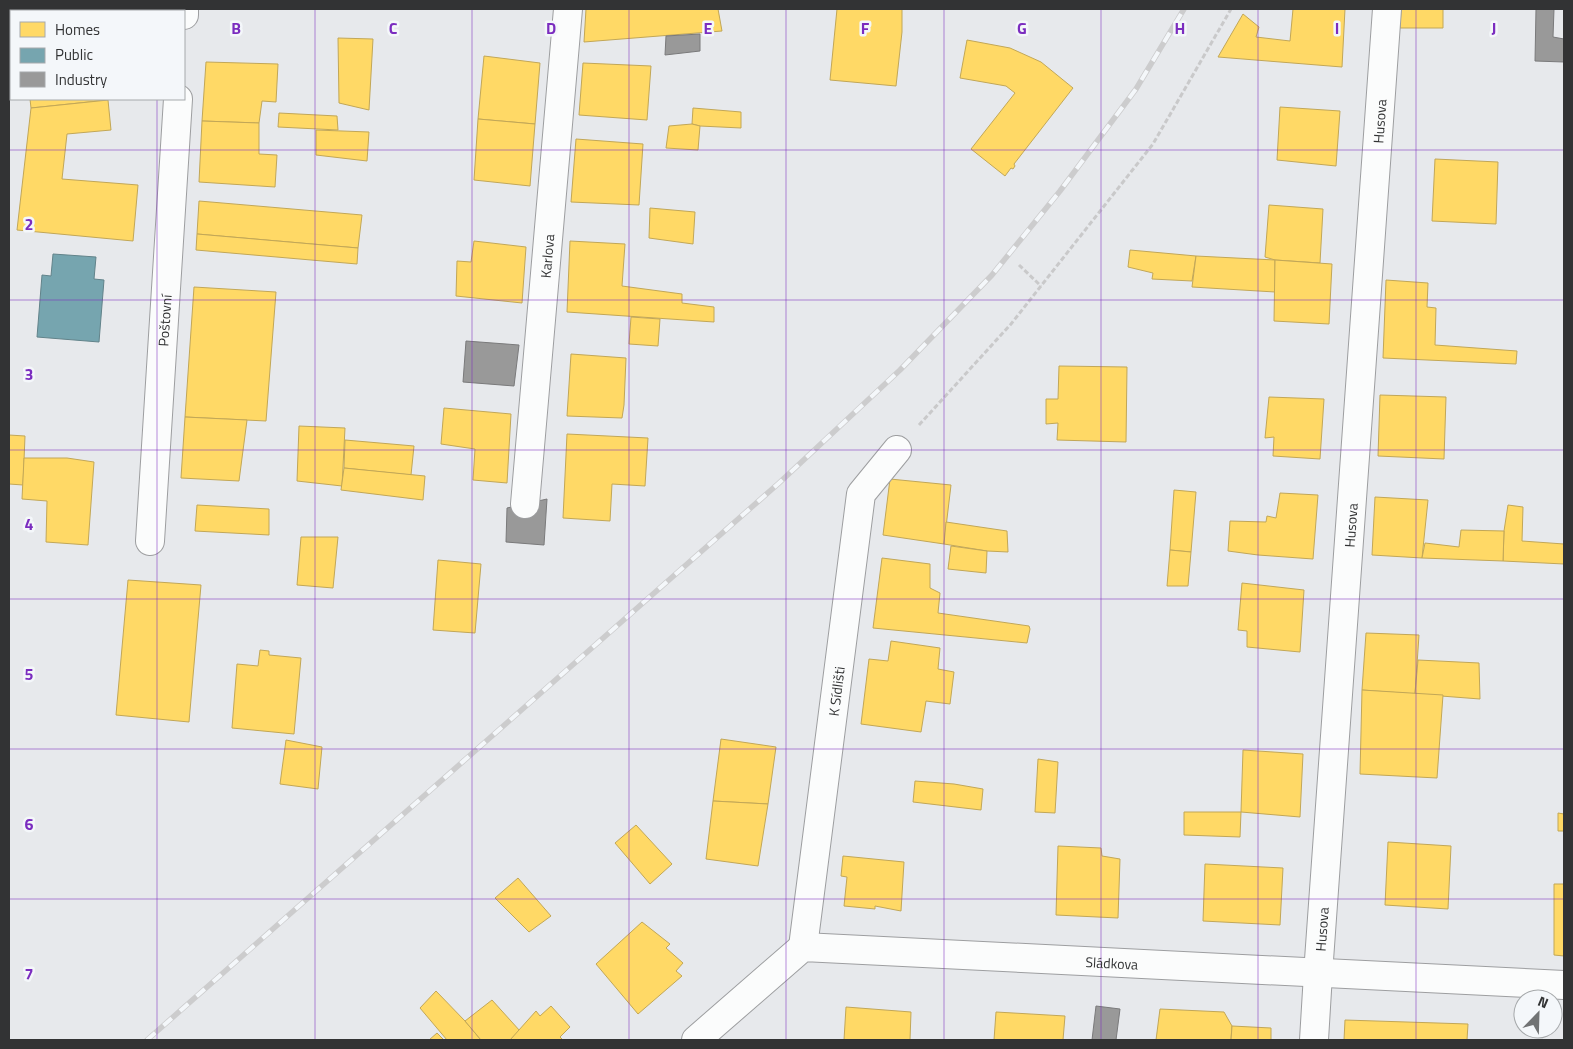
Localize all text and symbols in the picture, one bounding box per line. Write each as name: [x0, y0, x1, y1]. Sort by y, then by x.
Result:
legend: [10, 10, 185, 100]
text: B: [231, 16, 241, 40]
text: C: [389, 16, 398, 40]
text: D: [546, 16, 556, 40]
text: E: [704, 16, 713, 40]
text: F: [861, 16, 870, 40]
text: G: [1017, 16, 1027, 40]
text: H: [1175, 16, 1185, 40]
text: I: [1335, 16, 1339, 40]
text: J: [1492, 16, 1496, 40]
text: Homes: [55, 18, 100, 41]
text: Public: [55, 43, 93, 66]
text: Industry: [55, 68, 107, 91]
street label: Husova: [1367, 98, 1391, 144]
text: 2: [25, 212, 33, 236]
street label: Karlova: [534, 233, 559, 279]
street label: Poštovní: [152, 293, 176, 347]
text: 3: [25, 362, 33, 386]
street label: Husova: [1338, 502, 1362, 548]
text: 4: [25, 512, 34, 536]
text: 5: [25, 662, 34, 686]
street label: K Sídlišti: [822, 665, 849, 717]
text: 6: [25, 812, 34, 836]
street label: Husova: [1309, 906, 1333, 952]
street label: Sládkova: [1085, 951, 1139, 974]
text: 7: [25, 962, 33, 986]
north arrow: [1513, 989, 1563, 1039]
text: N: [1535, 990, 1552, 1013]

